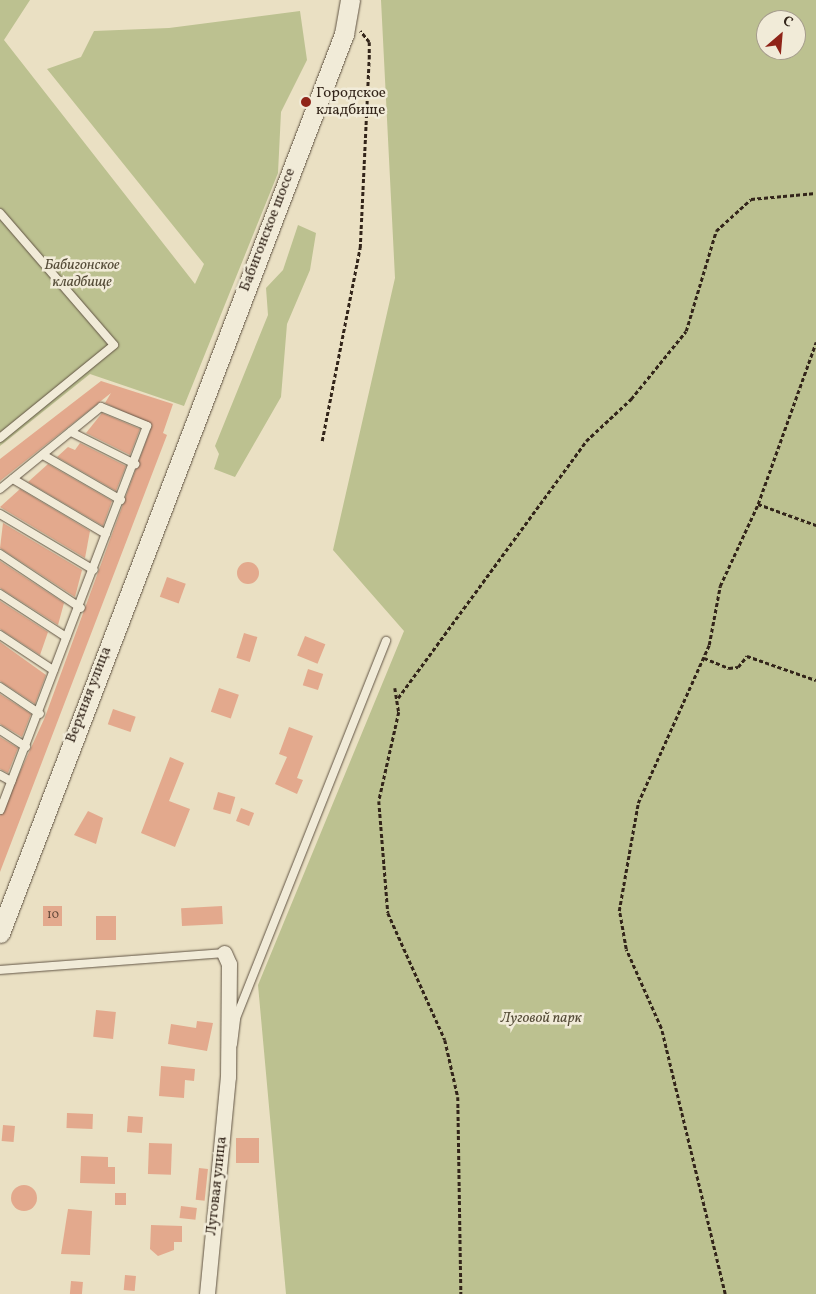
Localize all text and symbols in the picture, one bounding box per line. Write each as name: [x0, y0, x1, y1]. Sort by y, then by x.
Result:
north arrow: [756, 10, 806, 60]
text: С: [779, 12, 796, 33]
place label: Городское кладбище: [316, 84, 386, 119]
marker: Городское кладбище: [300, 96, 312, 108]
street label: Бабигонское шоссе: [236, 166, 300, 294]
park label: Бабигонское кладбище: [44, 256, 120, 291]
street label: Верхняя улица: [62, 644, 116, 746]
house number: 10: [47, 909, 59, 923]
park label: Луговой парк: [501, 1010, 581, 1028]
street label: Луговая улица: [203, 1135, 231, 1237]

